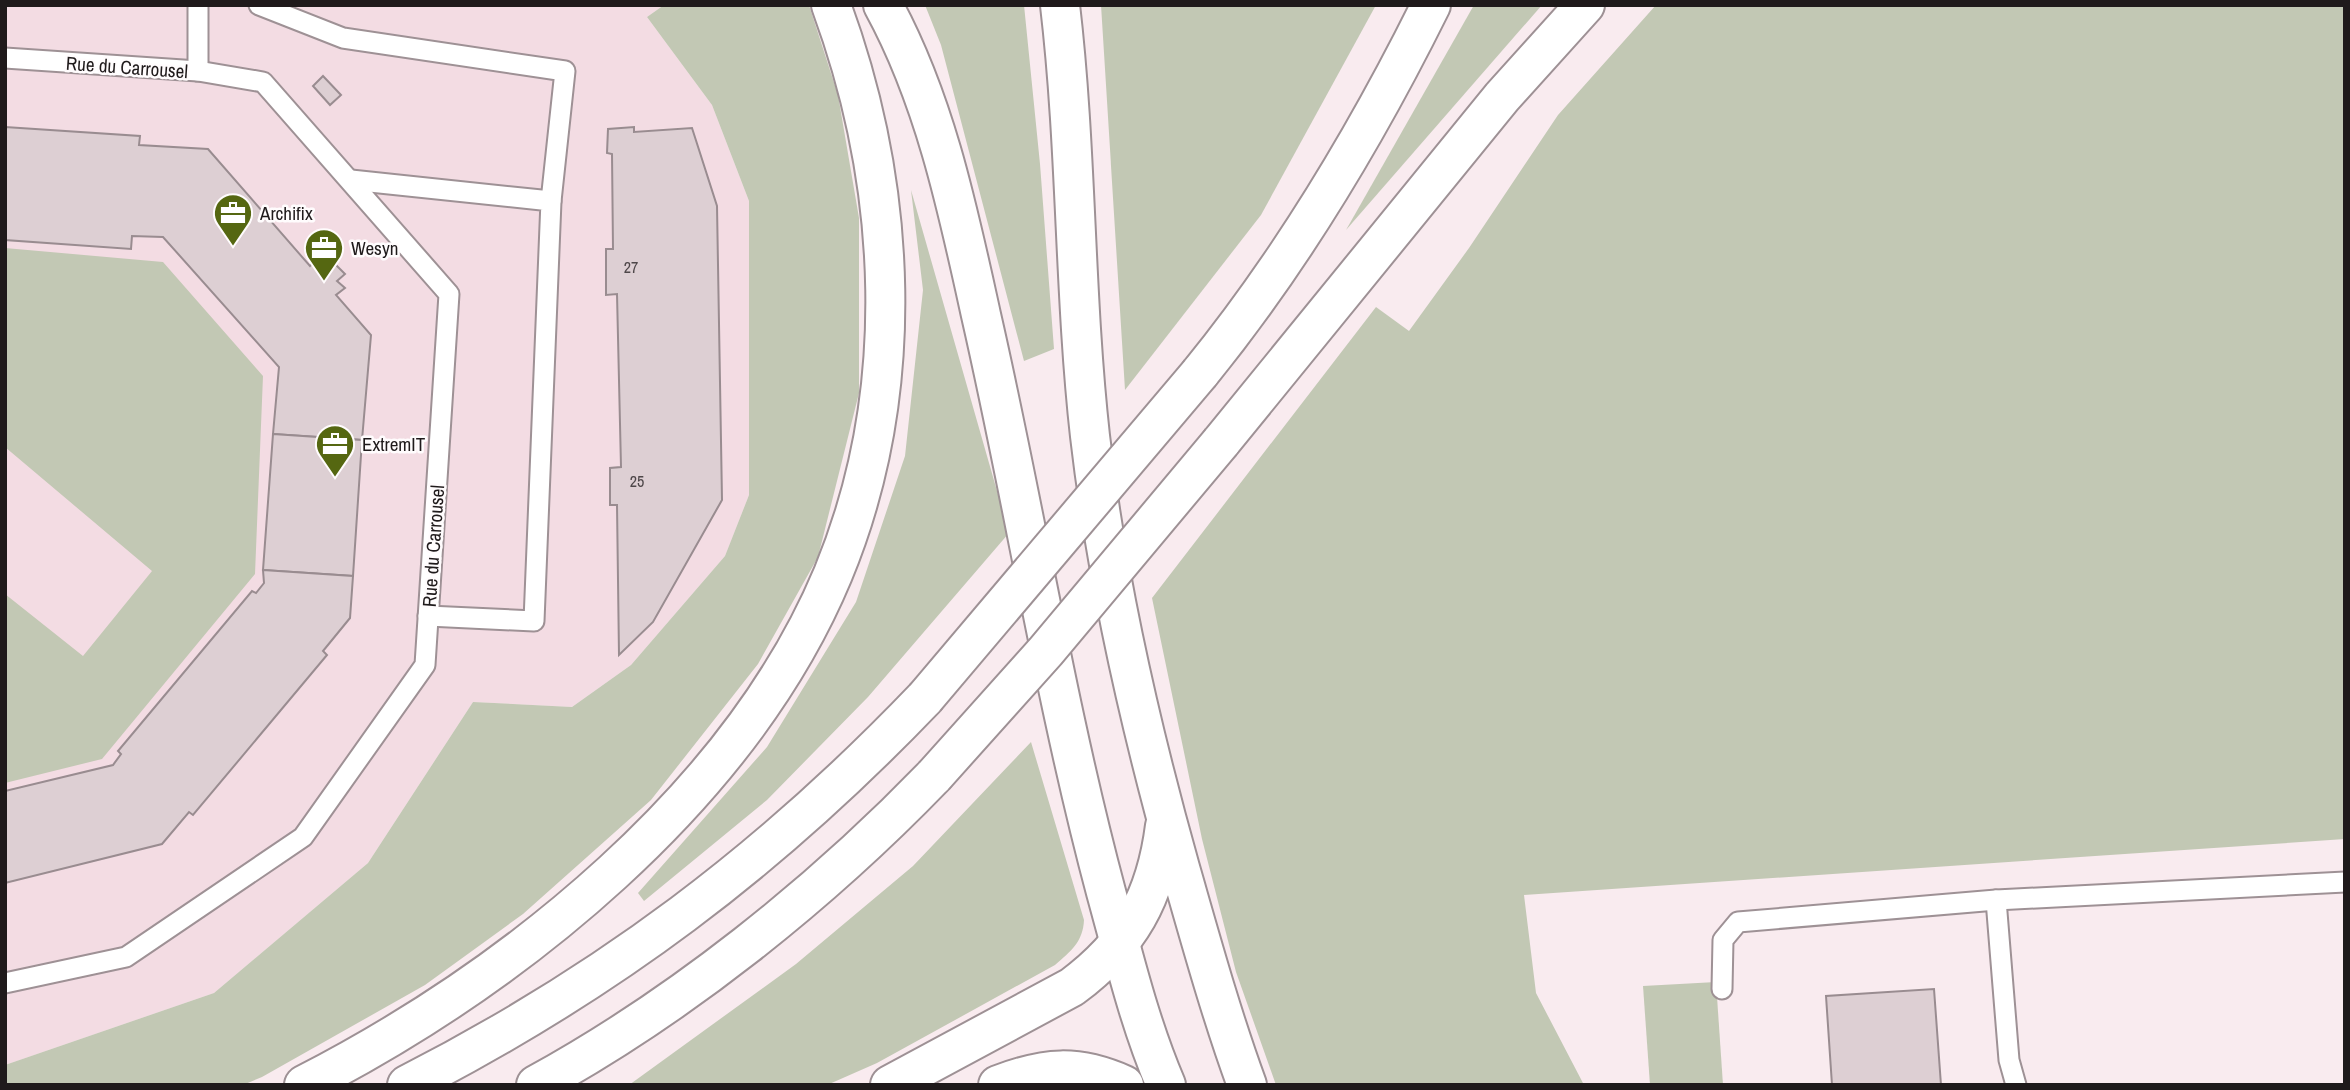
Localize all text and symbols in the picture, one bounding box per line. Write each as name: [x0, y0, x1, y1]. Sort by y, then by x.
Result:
street label: Rue du Carrousel: [65, 50, 189, 84]
office icon: Archifix: [212, 192, 254, 247]
place label: Archifix: [259, 200, 313, 226]
office icon: Wesyn: [303, 227, 345, 282]
place label: Wesyn: [351, 235, 398, 261]
house number: 27: [624, 256, 638, 278]
office icon: ExtremIT: [314, 423, 356, 478]
place label: ExtremIT: [362, 431, 426, 457]
house number: 25: [630, 470, 644, 492]
street label: Rue du Carrousel: [416, 484, 450, 608]

